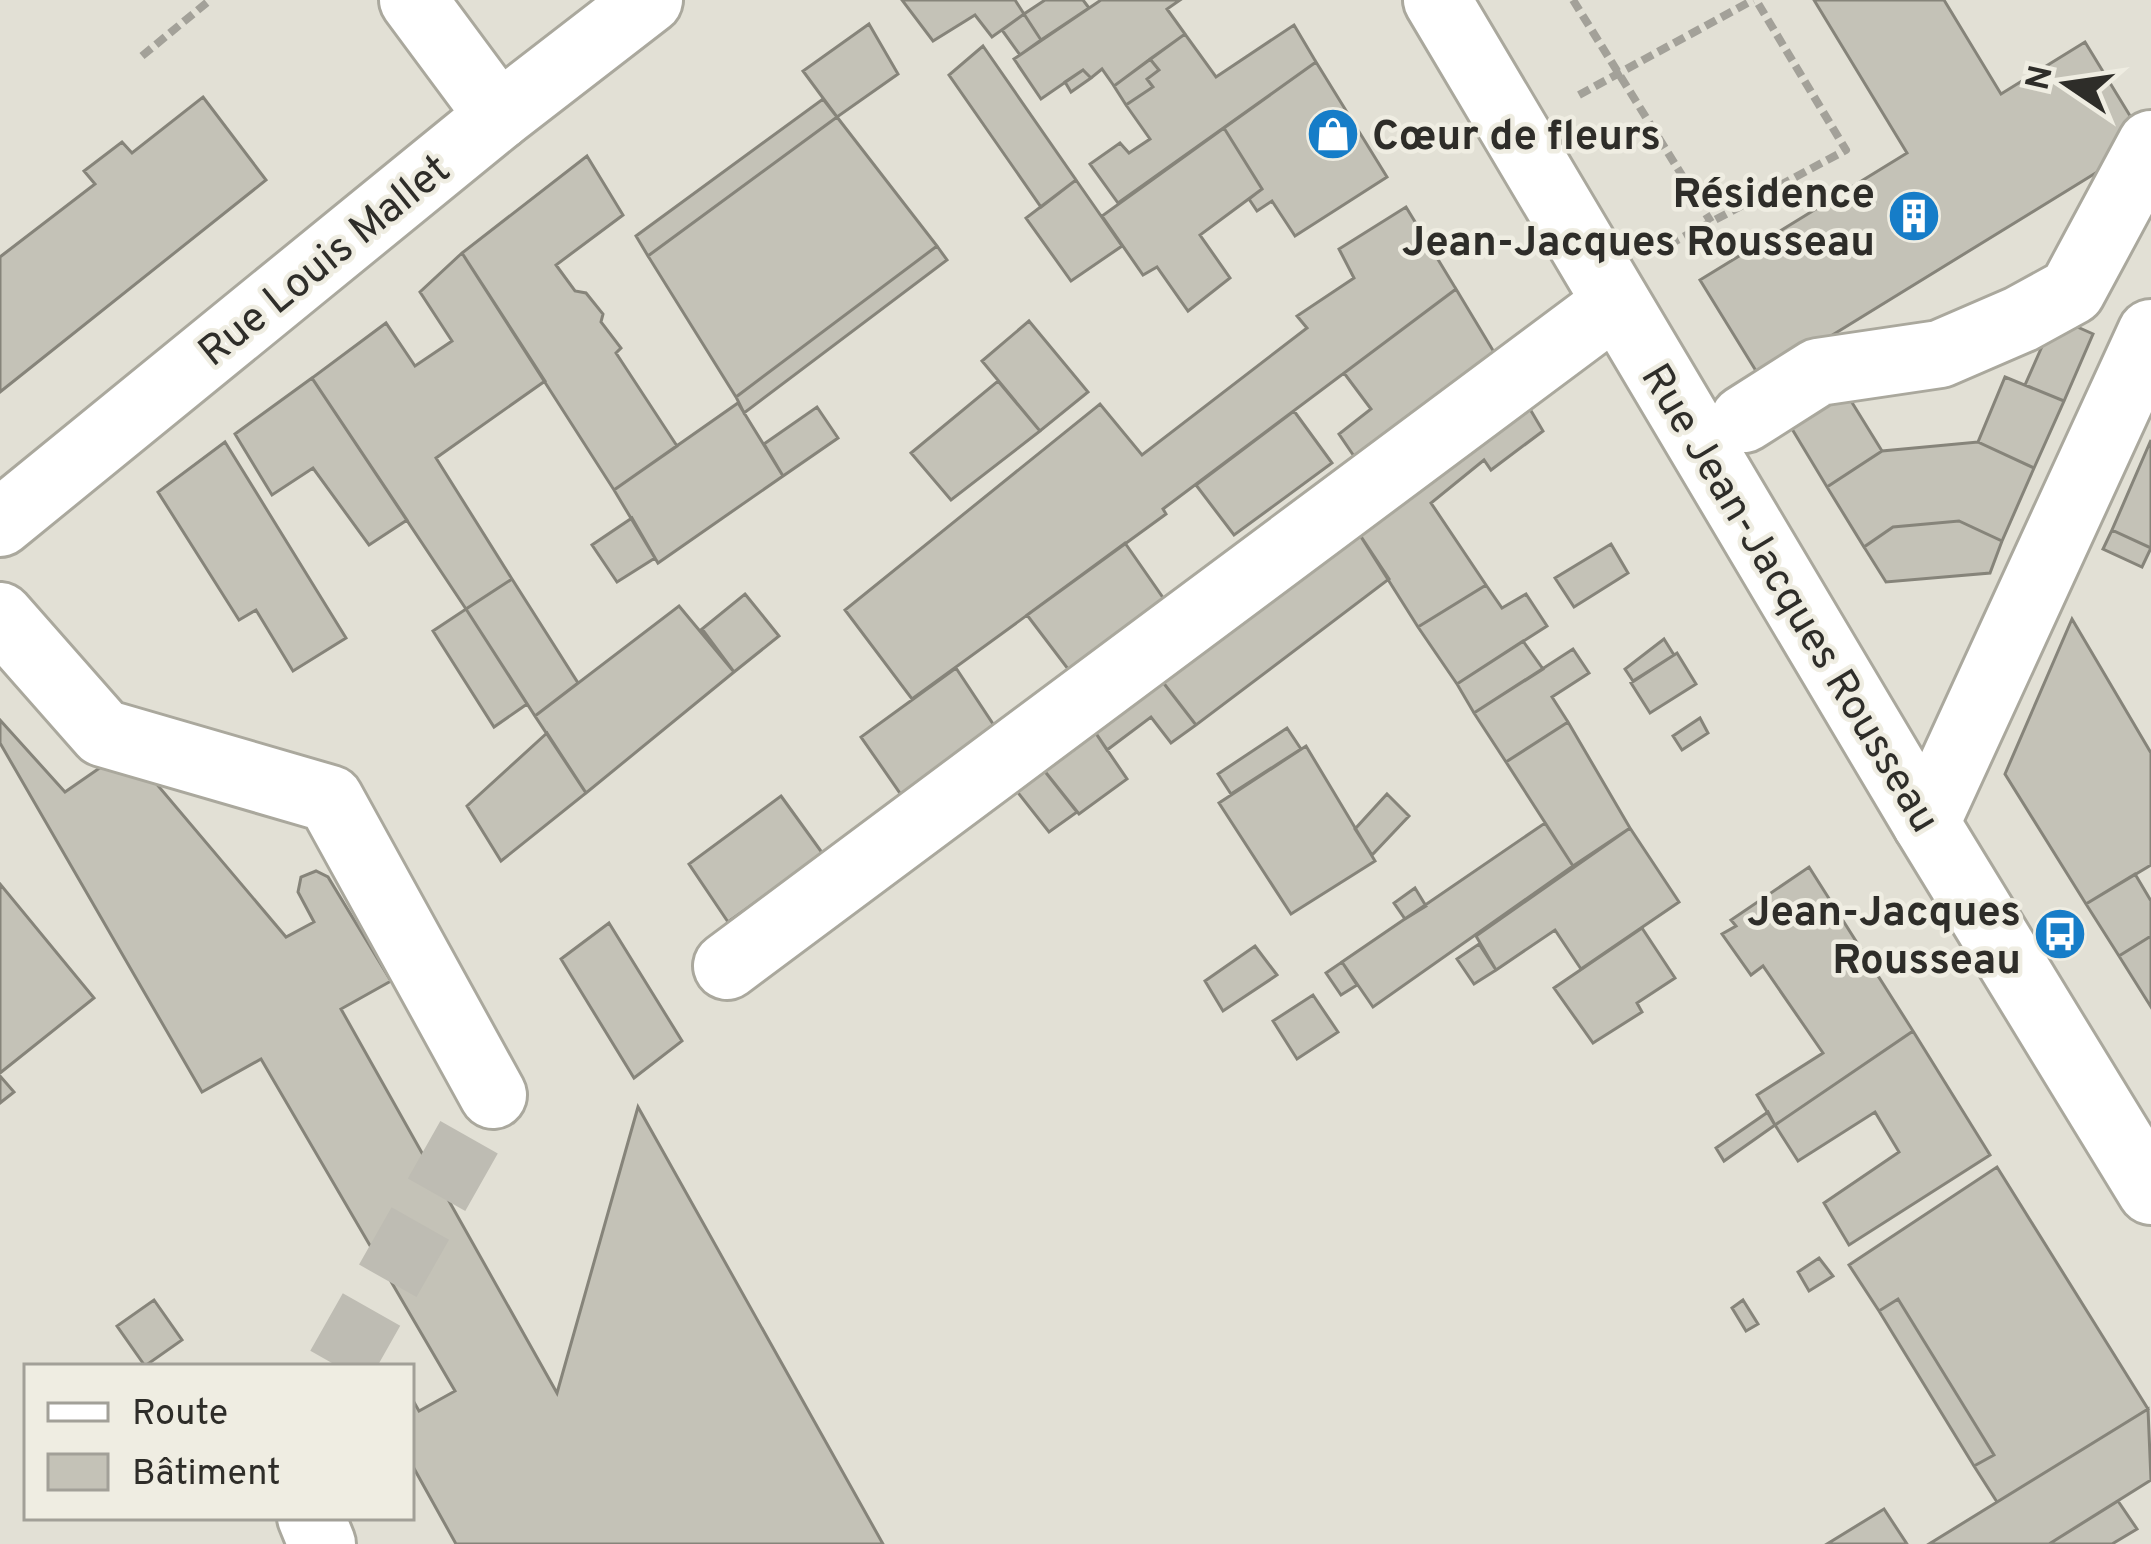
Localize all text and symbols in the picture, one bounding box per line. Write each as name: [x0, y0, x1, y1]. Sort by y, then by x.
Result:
north arrow: [2007, 24, 2127, 144]
text: N: [2019, 62, 2065, 94]
shop icon: Cœur de fleurs: [1305, 106, 1361, 162]
place label: Cœur de fleurs: [1372, 112, 1661, 165]
street label: Rue Louis Mallet: [189, 145, 462, 380]
place label: Résidence Jean-Jacques Rousseau: [1402, 170, 1875, 271]
building icon: Résidence Jean-Jacques Rousseau: [1886, 188, 1942, 244]
street label: Rue Jean-Jacques Rousseau: [1627, 355, 1949, 844]
place label: Jean-Jacques Rousseau: [1747, 888, 2021, 989]
bus stop icon: Jean-Jacques Rousseau: [2032, 906, 2088, 962]
legend: [24, 1364, 414, 1520]
text: Route: [132, 1392, 228, 1438]
text: Bâtiment: [132, 1452, 281, 1498]

